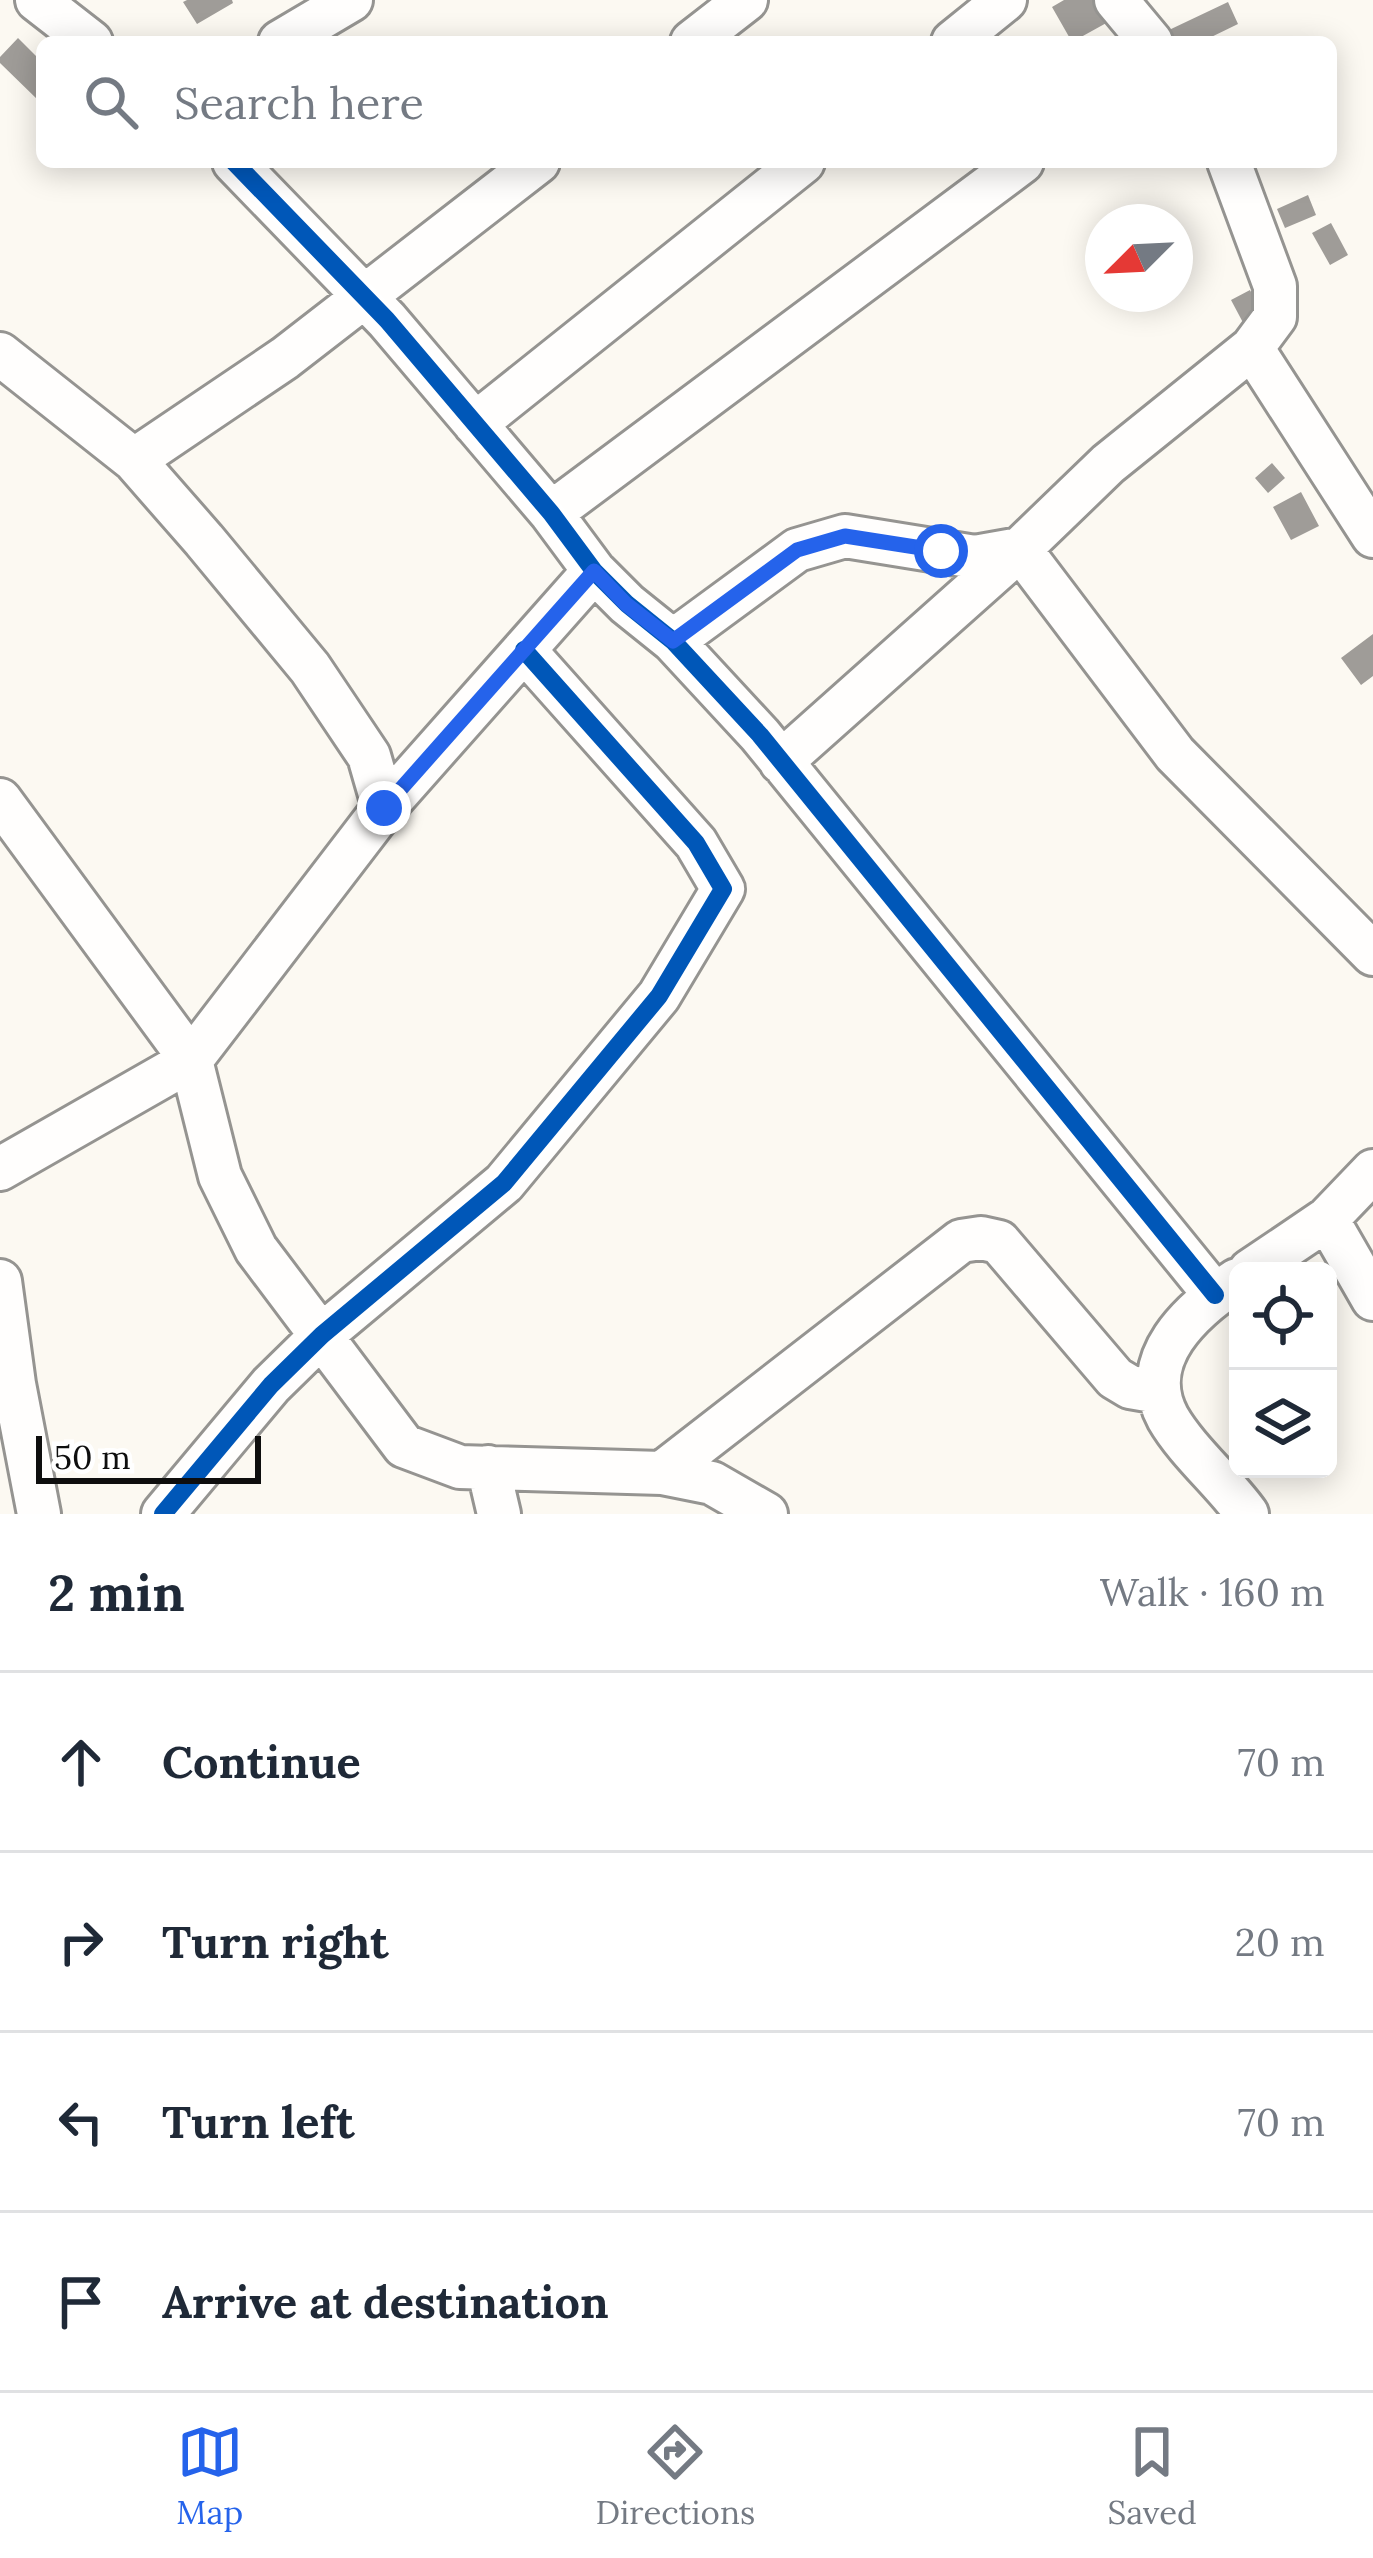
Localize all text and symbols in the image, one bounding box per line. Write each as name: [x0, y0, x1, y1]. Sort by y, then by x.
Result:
search box: [36, 36, 1337, 168]
icon: search: [78, 69, 144, 135]
text: Search here: [174, 74, 424, 131]
north arrow: [1085, 204, 1193, 312]
route start: [914, 524, 968, 578]
route end: [357, 781, 411, 835]
map controls: [1229, 1262, 1337, 1478]
button: locate: [1229, 1262, 1337, 1370]
button: layers: [1229, 1370, 1337, 1478]
scale bar: [36, 1430, 261, 1483]
text: 50 m: [54, 1436, 131, 1478]
text: 2 min: [48, 1560, 185, 1625]
text: Walk · 160 m: [1100, 1567, 1325, 1617]
icon: ahead: [48, 1729, 114, 1795]
text: Continue: [162, 1733, 361, 1790]
text: 70 m: [1238, 1737, 1325, 1787]
icon: right: [48, 1909, 114, 1975]
text: Turn right: [162, 1913, 389, 1970]
text: 20 m: [1235, 1917, 1325, 1967]
icon: left: [48, 2089, 114, 2155]
text: Turn left: [162, 2093, 355, 2150]
text: 70 m: [1238, 2097, 1325, 2147]
icon: arrive: [48, 2269, 114, 2335]
text: Arrive at destination: [162, 2273, 609, 2330]
tab: Map: [176, 2419, 243, 2533]
tab: Directions: [596, 2419, 755, 2533]
tab: Saved: [1108, 2419, 1197, 2533]

